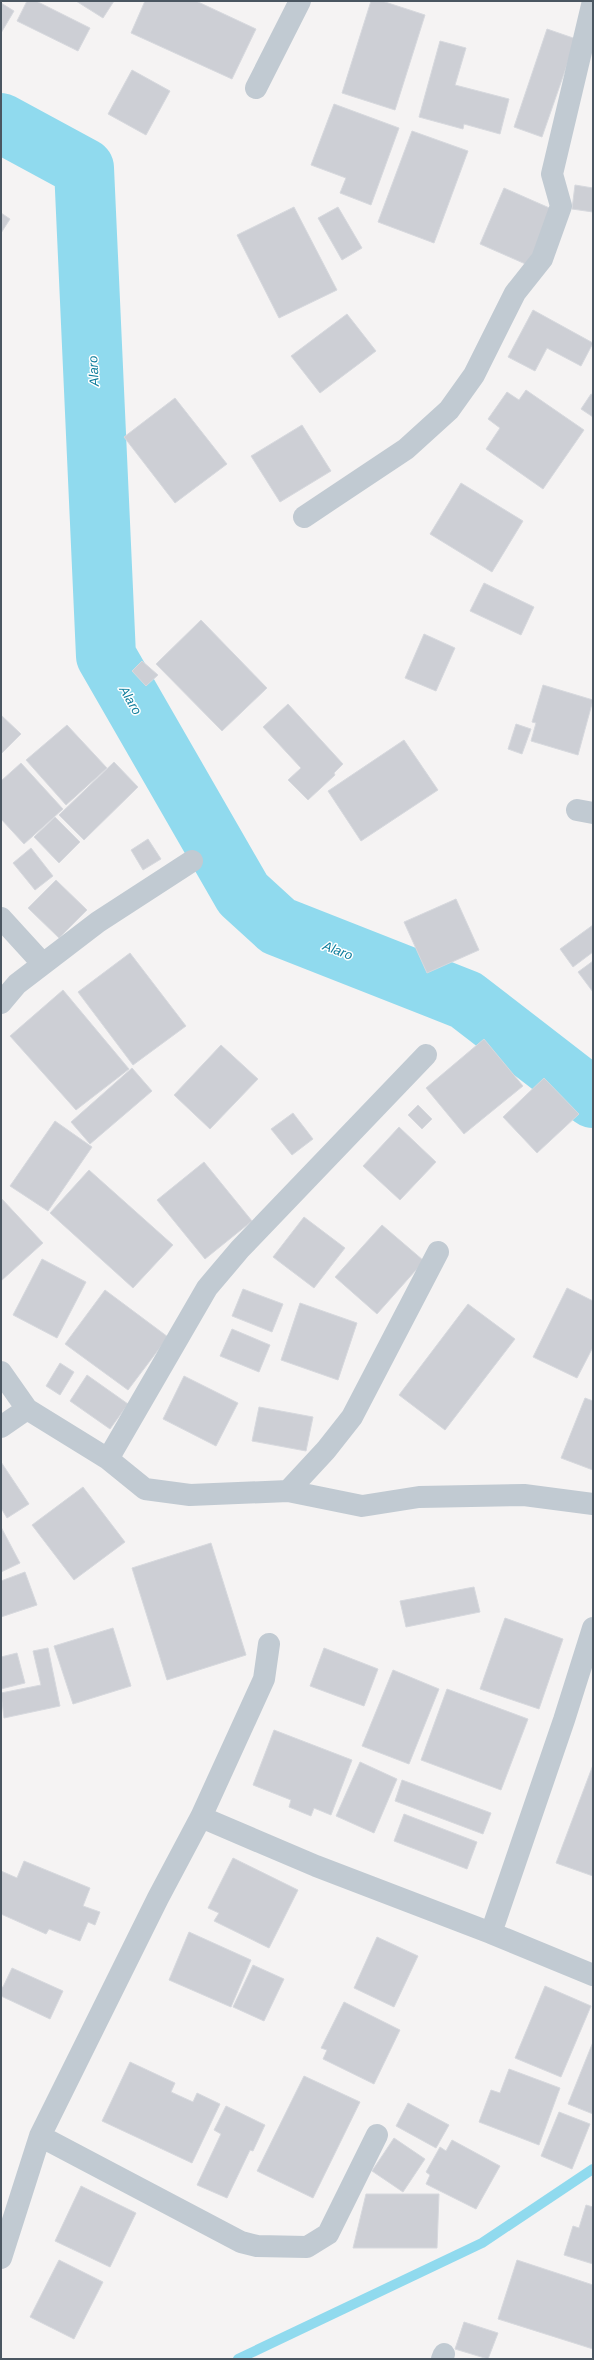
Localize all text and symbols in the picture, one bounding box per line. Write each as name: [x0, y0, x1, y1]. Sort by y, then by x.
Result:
water label: Alaro: [85, 355, 102, 388]
water label: Alaro: [116, 682, 145, 717]
water label: Alaro: [320, 938, 355, 963]

